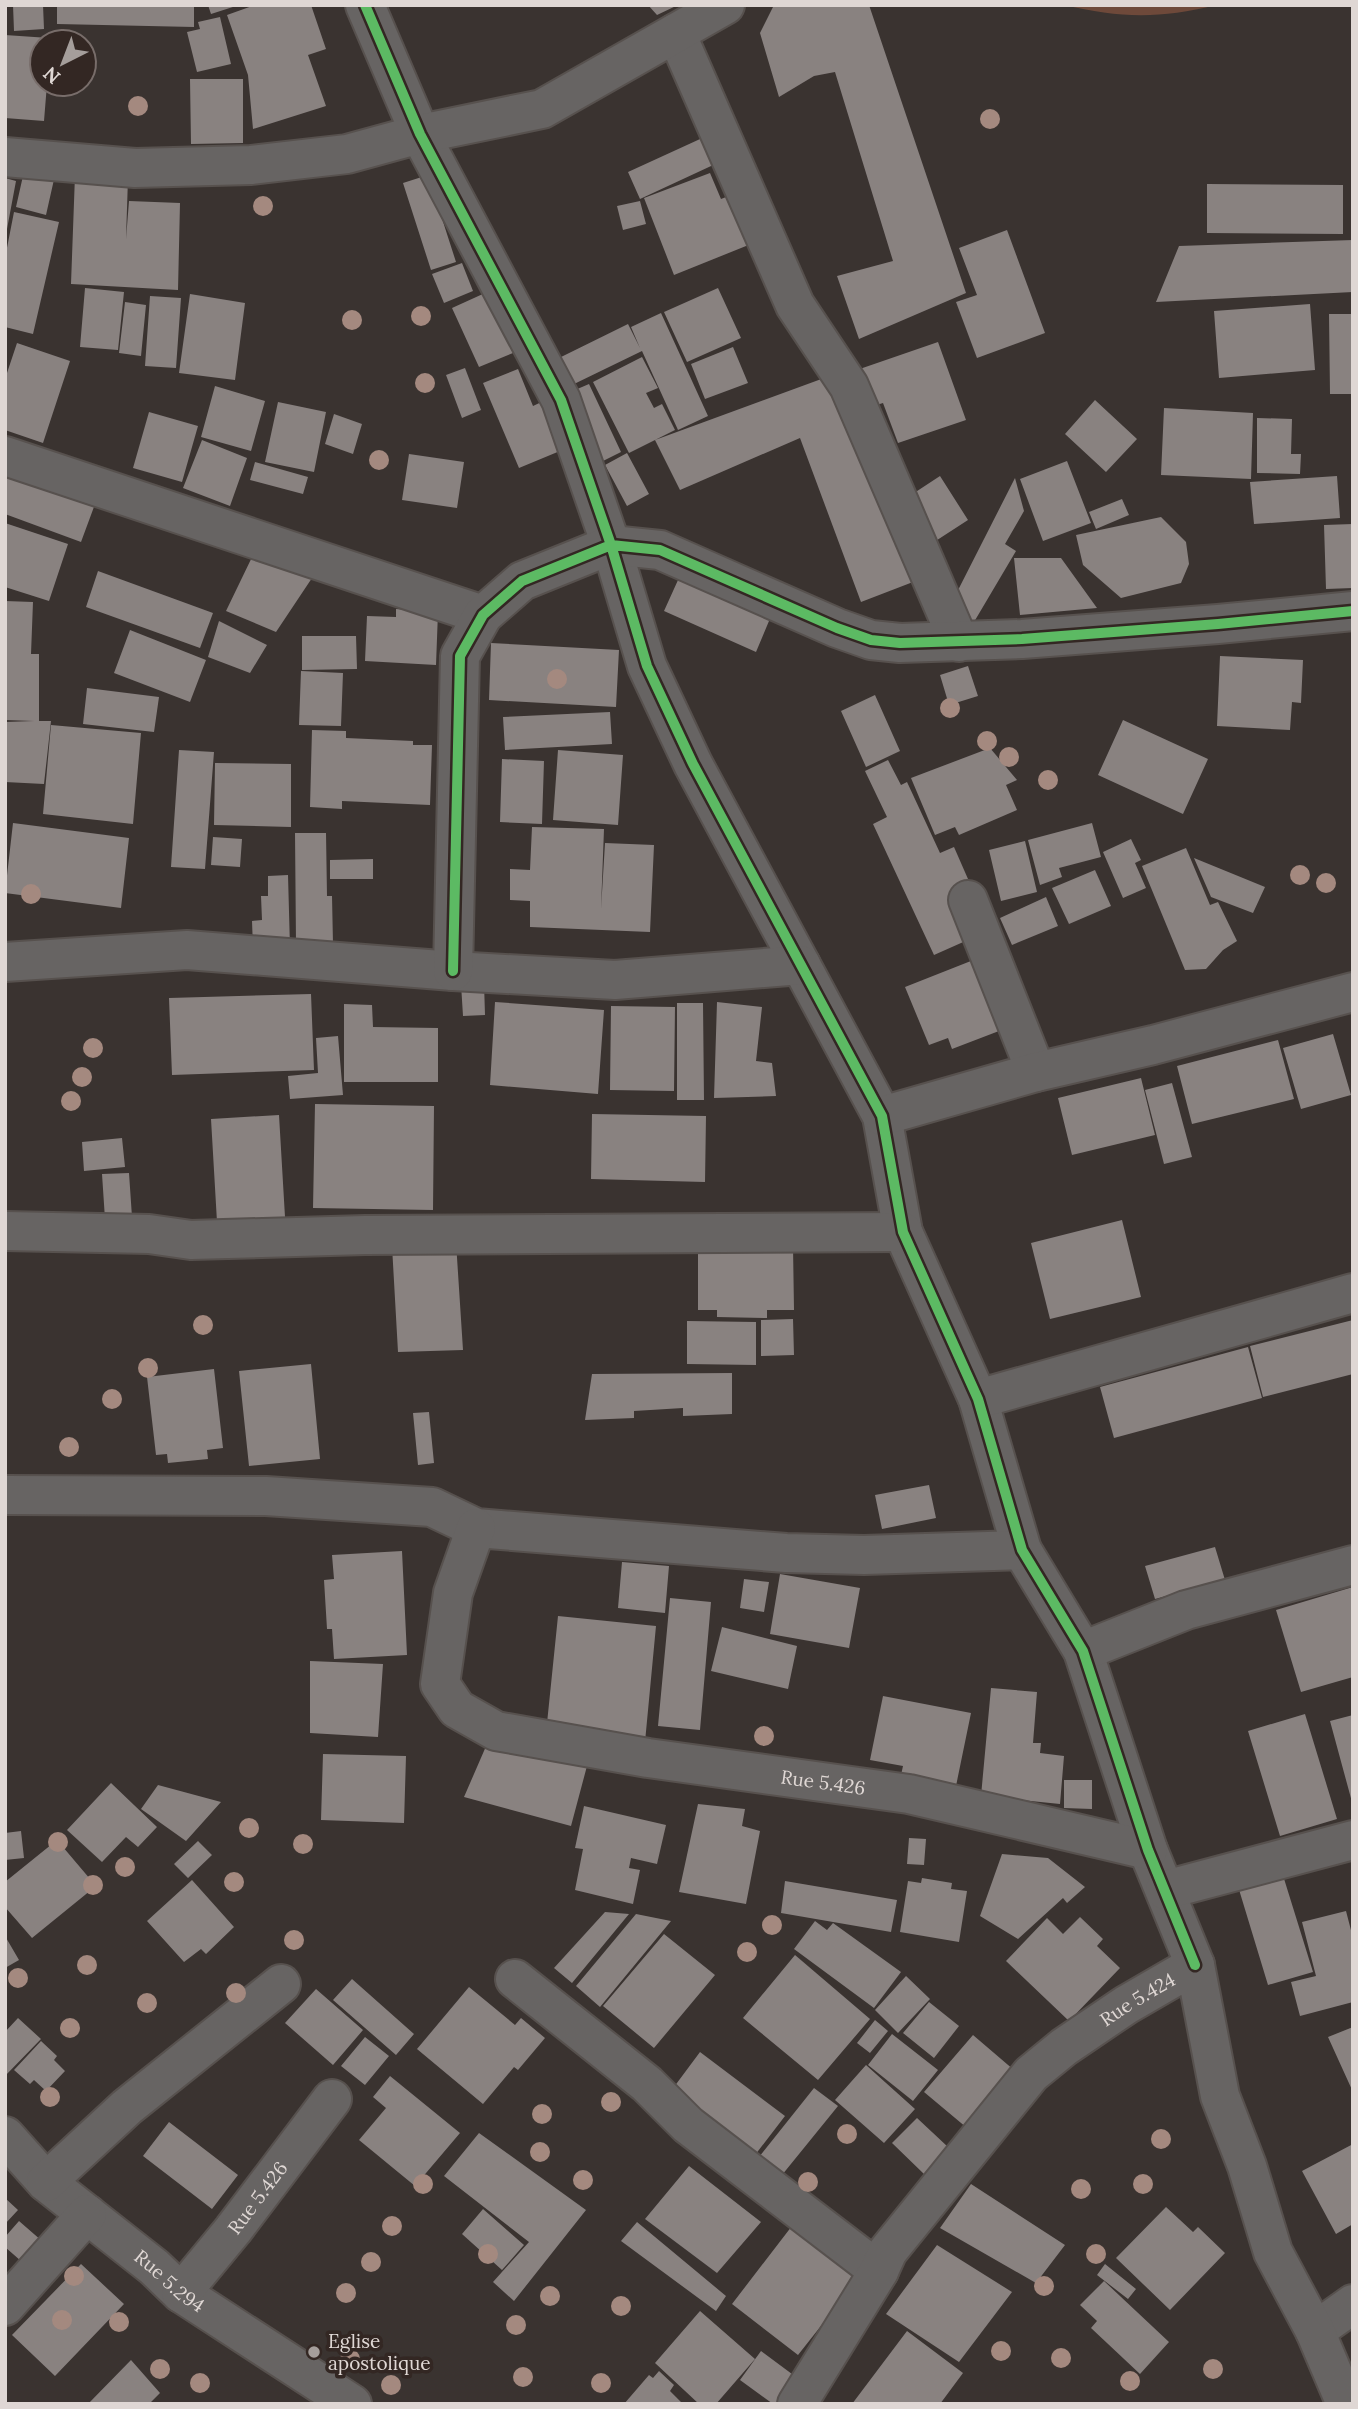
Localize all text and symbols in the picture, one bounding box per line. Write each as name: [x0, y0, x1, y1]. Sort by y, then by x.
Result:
north arrow: [28, 28, 98, 98]
text: N: [38, 62, 65, 89]
street label: Rue 5.426: [779, 1764, 867, 1800]
street label: Rue 5.424: [1095, 1967, 1179, 2031]
street label: Rue 5.426: [222, 2157, 293, 2239]
street label: Rue 5.294: [130, 2244, 209, 2317]
place label: Eglise apostolique: [328, 2329, 431, 2375]
marker: Eglise apostolique: [306, 2344, 322, 2360]

